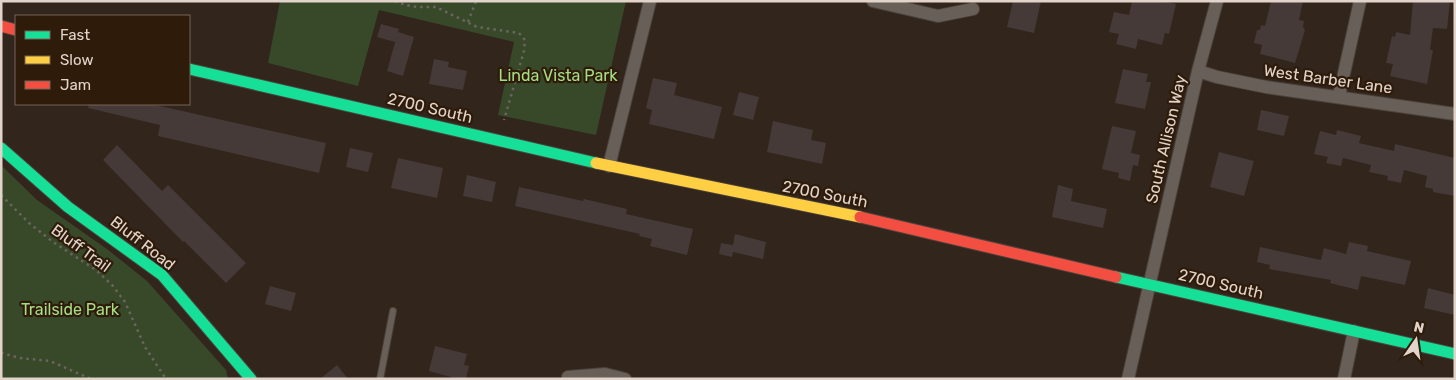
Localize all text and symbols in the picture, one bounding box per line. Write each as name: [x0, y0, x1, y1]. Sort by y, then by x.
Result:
legend: [15, 15, 190, 105]
text: Fast: [60, 26, 90, 44]
text: Slow: [60, 51, 93, 69]
street label: West Barber Lane: [1262, 61, 1394, 97]
park label: Linda Vista Park: [498, 66, 618, 85]
street label: South Allison Way: [1142, 73, 1190, 205]
text: Jam: [60, 76, 91, 94]
street label: 2700 South: [386, 89, 474, 127]
street label: 2700 South: [781, 176, 869, 212]
street label: Bluff Road: [107, 212, 179, 274]
street label: Bluff Trail: [48, 220, 114, 276]
street label: 2700 South: [1177, 265, 1265, 303]
park label: Trailside Park: [21, 300, 120, 319]
north arrow: [1391, 315, 1441, 365]
text: N: [1412, 318, 1426, 337]

